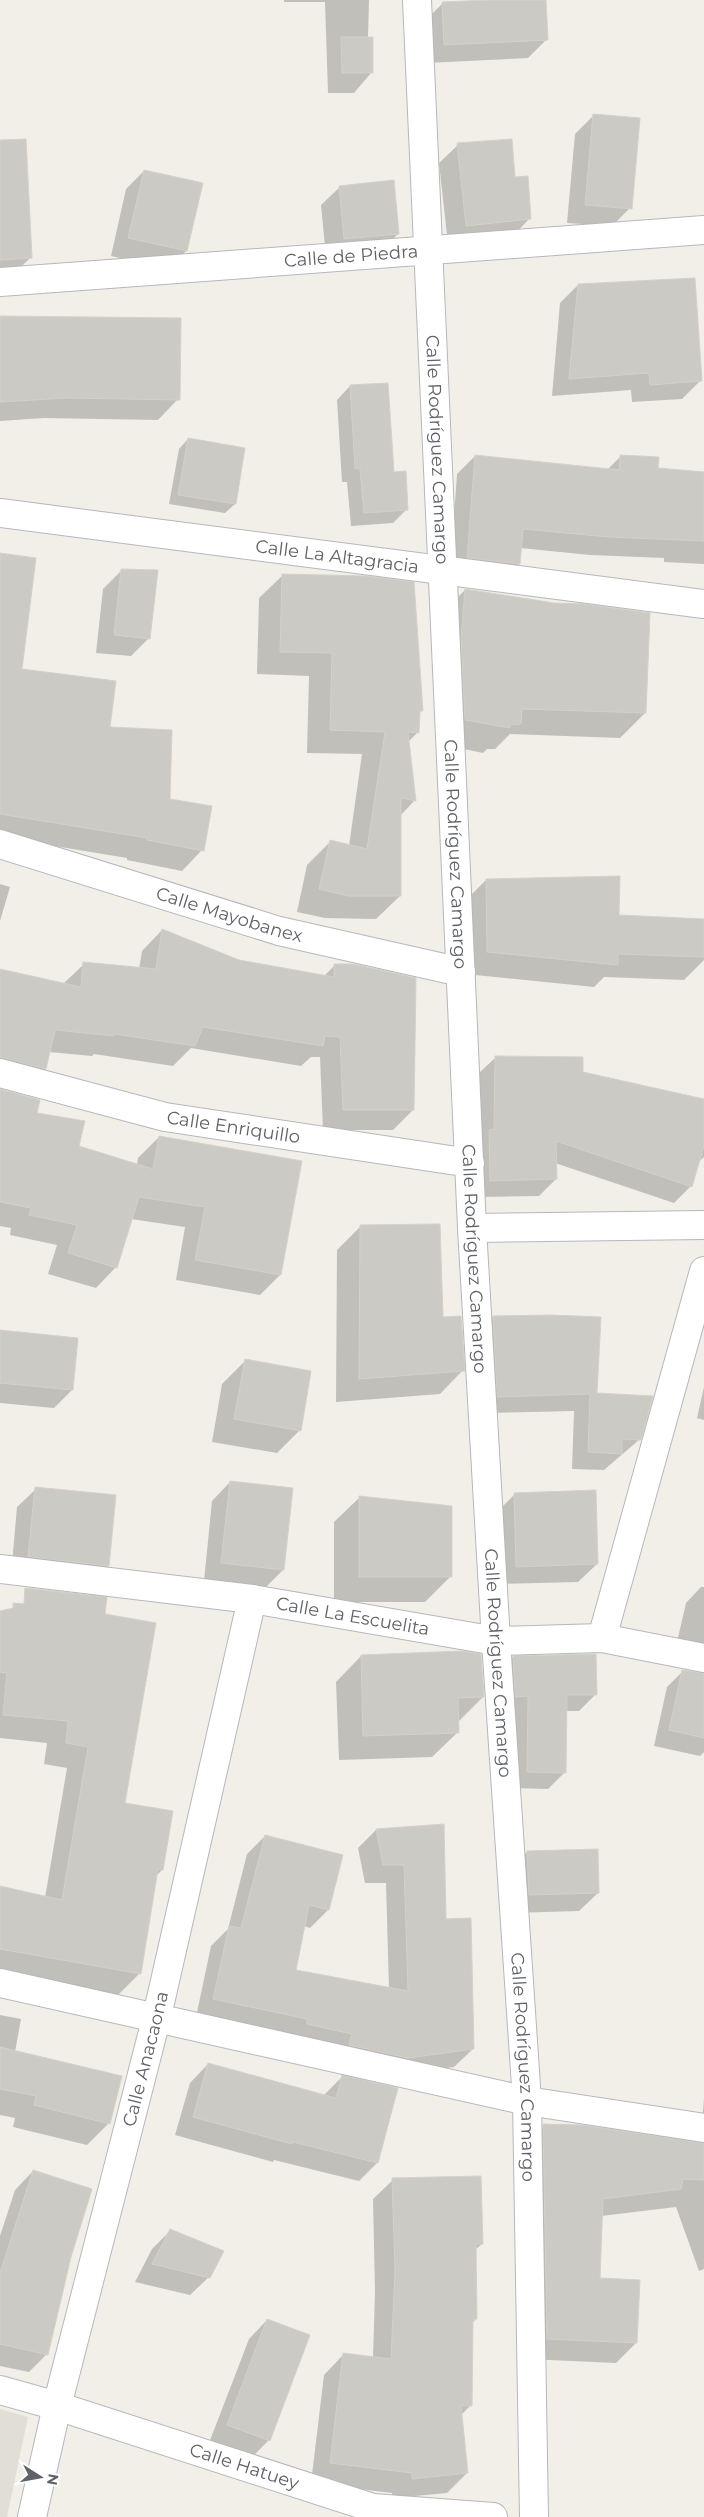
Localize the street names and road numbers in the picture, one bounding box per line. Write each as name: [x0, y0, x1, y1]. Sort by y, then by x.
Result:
street label: Calle de Piedra: [283, 240, 419, 272]
street label: Calle Rodríguez Camargo: [421, 334, 453, 565]
street label: Calle La Altagracia: [254, 535, 420, 578]
street label: Calle Rodríguez Camargo: [439, 739, 471, 969]
street label: Calle Mayobanex: [153, 882, 305, 947]
street label: Calle Enriquillo: [165, 1106, 302, 1148]
street label: Calle Rodríguez Camargo: [457, 1143, 491, 1374]
street label: Calle Rodríguez Camargo: [480, 1548, 516, 1778]
street label: Calle La Escuelita: [274, 1592, 431, 1640]
street label: Calle Rodríguez Camargo: [506, 1952, 539, 2182]
street label: Calle Anacaona: [118, 1989, 173, 2129]
street label: Calle Hatuey: [187, 2439, 302, 2494]

